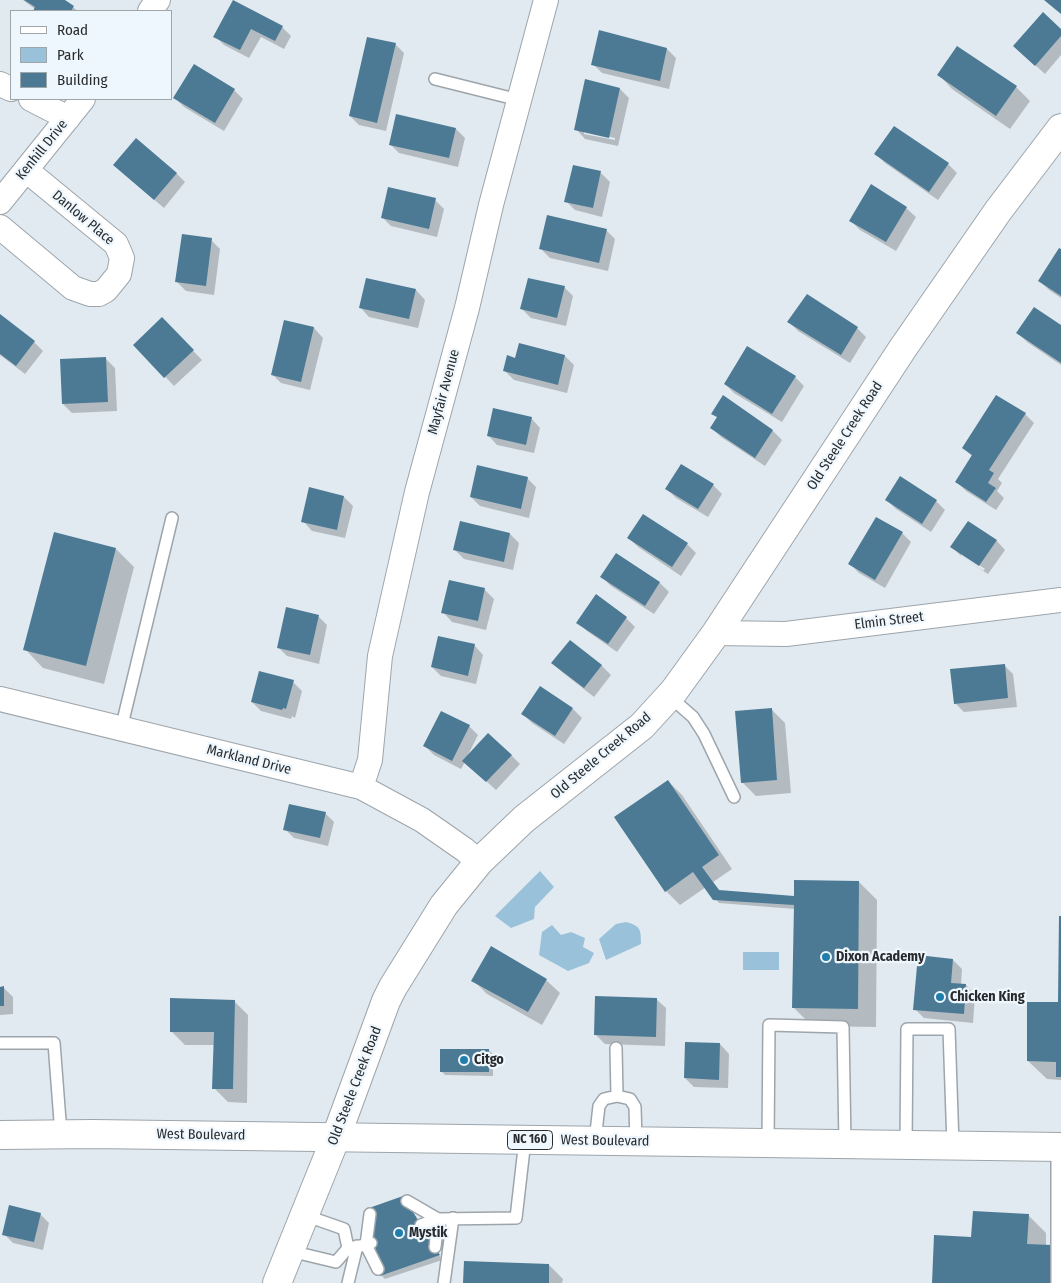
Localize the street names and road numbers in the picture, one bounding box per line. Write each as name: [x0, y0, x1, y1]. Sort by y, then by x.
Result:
street label: Kenhill Drive: [13, 116, 71, 184]
street label: Danlow Place: [48, 187, 118, 249]
street label: Mayfair Avenue: [425, 348, 463, 436]
street label: Old Steele Creek Road: [804, 378, 886, 494]
street label: Elmin Street: [853, 608, 925, 634]
street label: Old Steele Creek Road: [547, 709, 655, 803]
street label: Markland Drive: [205, 741, 293, 779]
street label: Old Steele Creek Road: [325, 1024, 385, 1148]
street label: West Boulevard: [156, 1126, 246, 1144]
road number: NC 160: [508, 1130, 552, 1150]
street label: West Boulevard: [560, 1132, 650, 1150]

